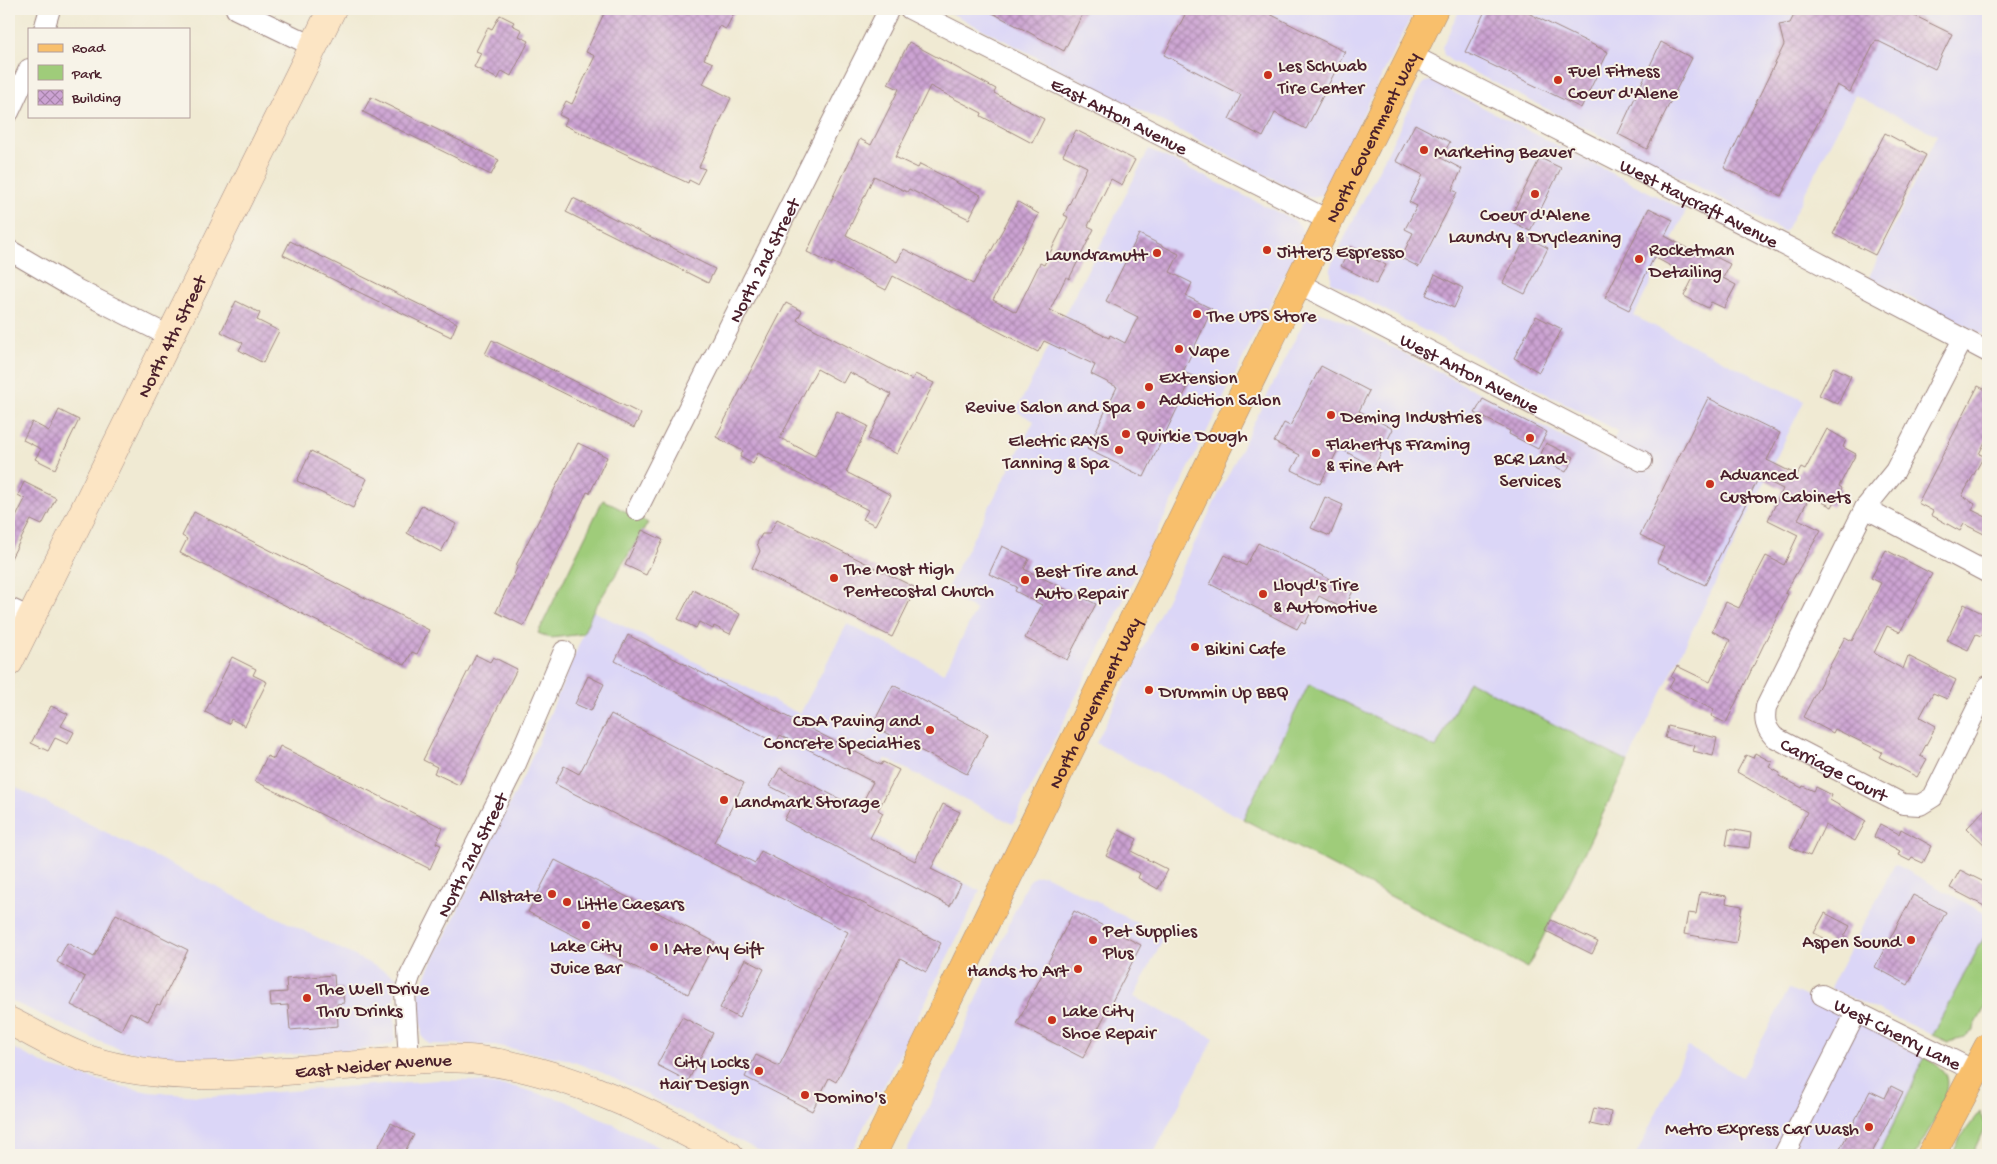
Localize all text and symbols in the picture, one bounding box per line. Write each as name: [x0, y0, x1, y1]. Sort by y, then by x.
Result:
legend: [28, 28, 190, 118]
text: Road: [72, 40, 106, 58]
street label: North Government Way: [1322, 48, 1426, 227]
place label: Les Schwab Tire Center: [1277, 56, 1367, 101]
place label: Fuel Fitness Coeur d'Alene: [1567, 61, 1678, 106]
text: Park: [71, 66, 102, 84]
marker: Les Schwab Tire Center: [1262, 69, 1274, 81]
street label: East Anton Avenue: [1046, 74, 1191, 162]
marker: Fuel Fitness Coeur d'Alene: [1552, 74, 1564, 86]
text: Building: [71, 90, 121, 108]
place label: Marketing Beaver: [1434, 142, 1576, 165]
marker: Marketing Beaver: [1418, 144, 1430, 156]
street label: West Haycraft Avenue: [1615, 155, 1782, 255]
marker: Coeur d'Alene Laundry & Drycleaning: [1529, 188, 1541, 200]
street label: North 2nd Street: [725, 193, 808, 327]
place label: Coeur d'Alene Laundry & Drycleaning: [1449, 205, 1622, 250]
place label: Rocketman Detailing: [1647, 240, 1734, 285]
place label: Jitterz Espresso: [1277, 242, 1405, 265]
marker: Jitterz Espresso: [1261, 244, 1273, 256]
place label: Laundramutt: [1045, 245, 1149, 268]
marker: Laundramutt: [1151, 247, 1163, 259]
marker: Rocketman Detailing: [1633, 253, 1645, 265]
street label: North 4th Street: [134, 270, 214, 402]
place label: The UPS Store: [1206, 306, 1317, 329]
marker: The UPS Store: [1191, 308, 1203, 320]
street label: West Anton Avenue: [1395, 330, 1542, 421]
place label: Vape: [1188, 341, 1229, 364]
marker: Vape: [1173, 343, 1185, 355]
place label: Extension Addiction Salon: [1159, 368, 1281, 413]
marker: Extension Addiction Salon: [1143, 381, 1155, 393]
place label: Revive Salon and Spa: [965, 397, 1132, 420]
marker: Revive Salon and Spa: [1135, 399, 1147, 411]
place label: Deming Industries: [1339, 407, 1482, 430]
marker: Deming Industries: [1325, 409, 1337, 421]
place label: Quirkie Dough: [1136, 426, 1248, 449]
marker: Quirkie Dough: [1120, 428, 1132, 440]
place label: Electric RAYS Tanning & Spa: [1002, 431, 1110, 476]
marker: BCR Land Services: [1524, 432, 1536, 444]
place label: Flahertys Framing & Fine Art: [1325, 434, 1470, 479]
marker: Electric RAYS Tanning & Spa: [1113, 444, 1125, 456]
marker: Flahertys Framing & Fine Art: [1310, 447, 1322, 459]
place label: BCR Land Services: [1493, 449, 1568, 494]
place label: Advanced Custom Cabinets: [1720, 465, 1851, 510]
marker: Advanced Custom Cabinets: [1704, 478, 1716, 490]
place label: The Most High Pentecostal Church: [843, 559, 994, 604]
place label: Best Tire and Auto Repair: [1034, 561, 1139, 606]
marker: The Most High Pentecostal Church: [828, 572, 840, 584]
marker: Best Tire and Auto Repair: [1019, 574, 1031, 586]
place label: Lloyd's Tire & Automotive: [1273, 575, 1378, 620]
marker: Lloyd's Tire & Automotive: [1257, 588, 1269, 600]
street label: North Government Way: [1045, 614, 1148, 793]
place label: Bikini Cafe: [1204, 639, 1286, 662]
marker: Bikini Cafe: [1189, 641, 1201, 653]
place label: Drummin Up BBQ: [1157, 682, 1289, 705]
marker: Drummin Up BBQ: [1143, 684, 1155, 696]
place label: CDA Paving and Concrete Specialties: [764, 711, 922, 756]
marker: CDA Paving and Concrete Specialties: [924, 724, 936, 736]
street label: Carriage Court: [1775, 734, 1892, 810]
street label: North 2nd Street: [433, 788, 516, 922]
place label: Landmark Storage: [734, 792, 880, 815]
marker: Landmark Storage: [718, 794, 730, 806]
place label: Allstate: [480, 886, 542, 909]
marker: Allstate: [546, 888, 558, 900]
place label: Little Caesars: [577, 894, 685, 917]
marker: Little Caesars: [561, 896, 573, 908]
marker: Lake City Juice Bar: [580, 919, 592, 931]
place label: Pet Supplies Plus: [1102, 921, 1198, 966]
place label: Aspen Sound: [1802, 932, 1903, 955]
marker: Pet Supplies Plus: [1087, 934, 1099, 946]
marker: Aspen Sound: [1905, 934, 1917, 946]
place label: Lake City Juice Bar: [550, 936, 624, 981]
place label: I Ate My Gift: [664, 939, 765, 962]
marker: I Ate My Gift: [648, 941, 660, 953]
place label: Hands to Art: [967, 961, 1070, 984]
marker: Hands to Art: [1072, 963, 1084, 975]
place label: The Well Drive Thru Drinks: [316, 979, 429, 1024]
marker: The Well Drive Thru Drinks: [301, 992, 313, 1004]
street label: West Cherry Lane: [1829, 995, 1964, 1077]
place label: Lake City Shoe Repair: [1062, 1001, 1158, 1046]
marker: Lake City Shoe Repair: [1046, 1014, 1058, 1026]
street label: East Neider Avenue: [294, 1050, 452, 1085]
place label: City Locks Hair Design: [659, 1052, 750, 1097]
marker: City Locks Hair Design: [753, 1065, 765, 1077]
place label: Domino's: [813, 1087, 887, 1110]
marker: Domino's: [799, 1089, 811, 1101]
place label: Metro Express Car Wash: [1665, 1119, 1859, 1142]
marker: Metro Express Car Wash: [1863, 1121, 1875, 1133]

